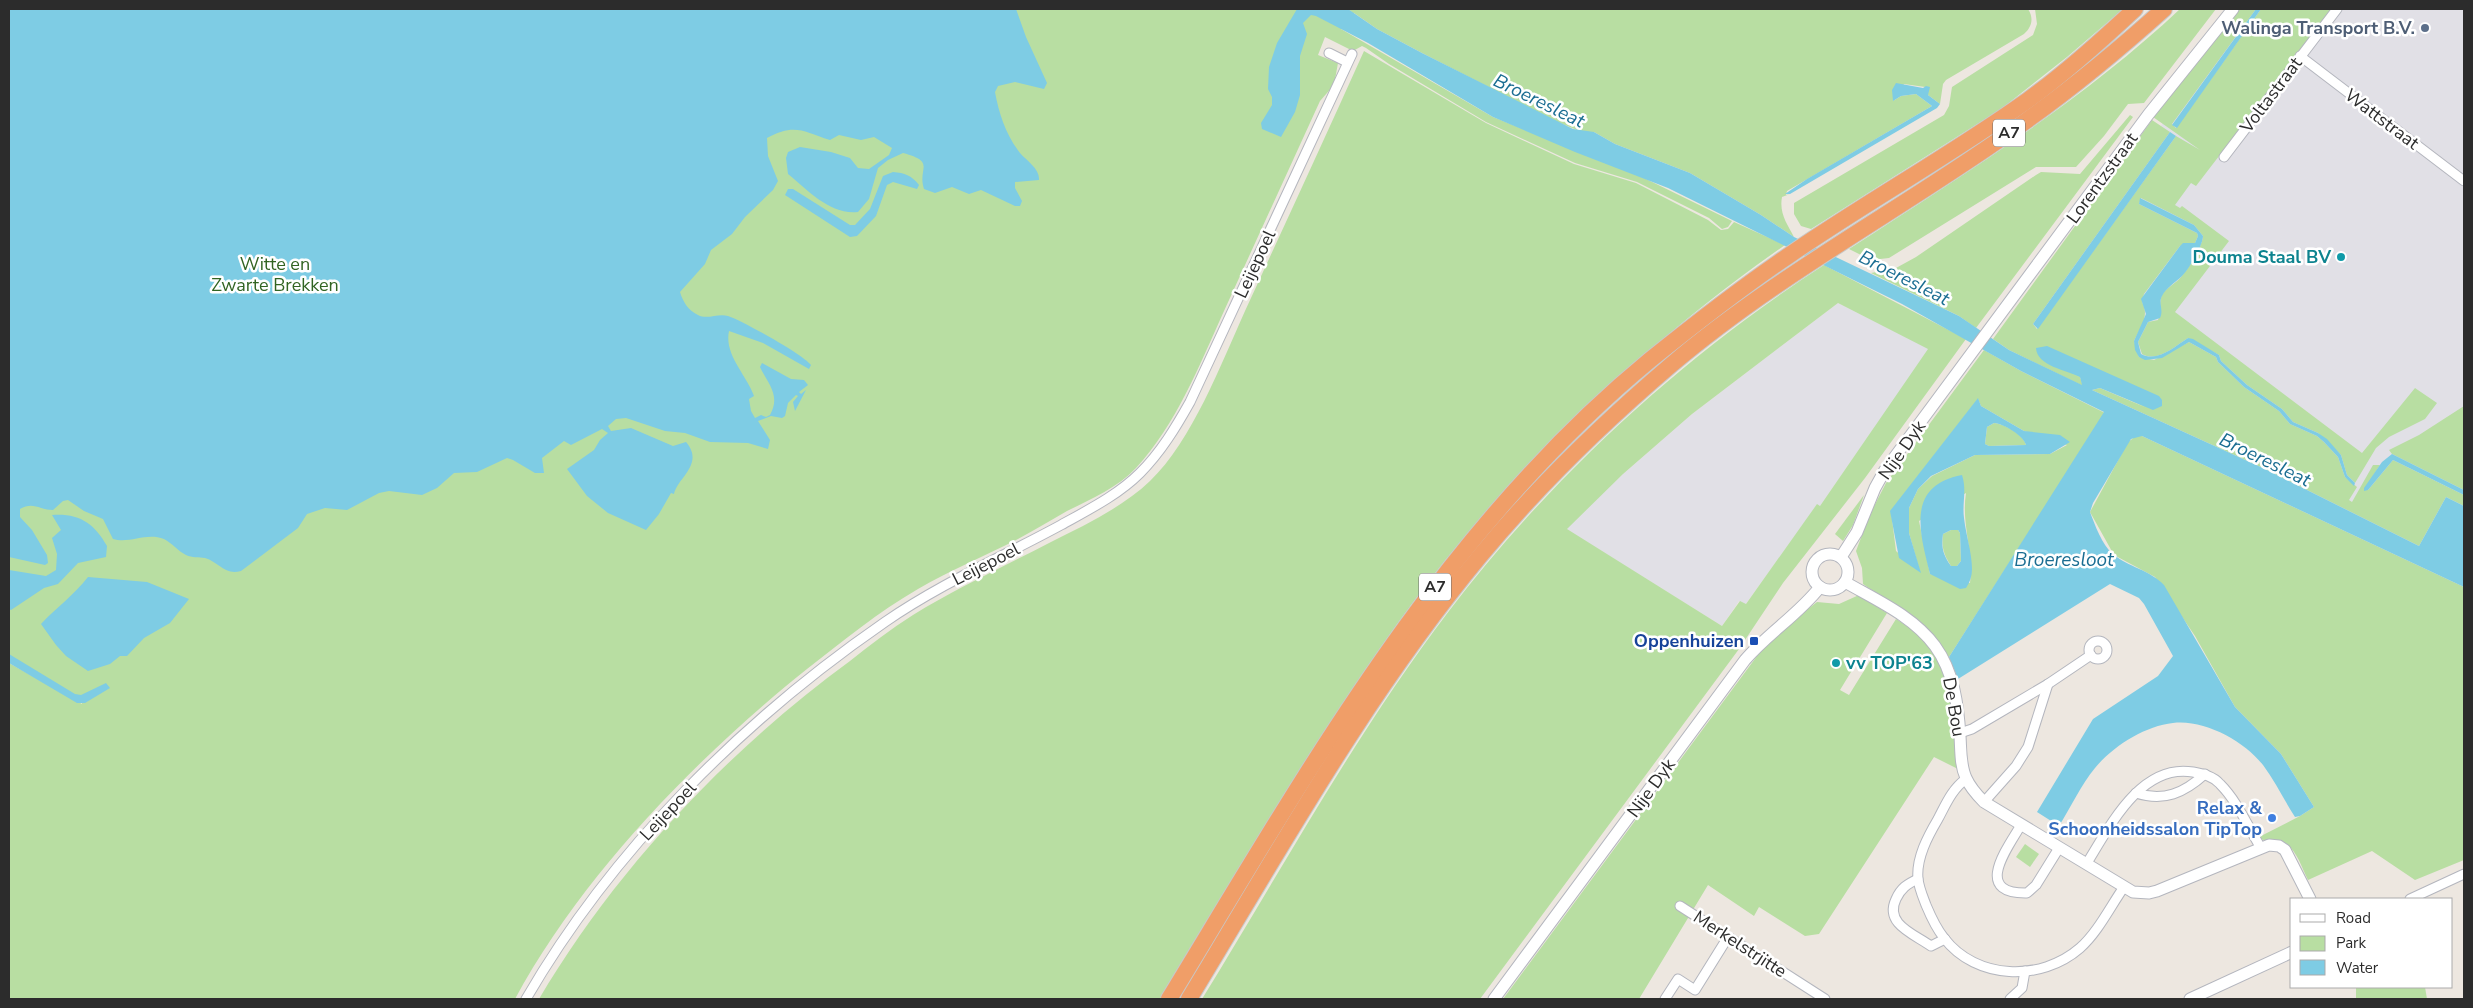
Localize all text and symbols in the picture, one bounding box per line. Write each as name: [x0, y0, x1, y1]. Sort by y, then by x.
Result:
place label: Walinga Transport B.V.: [2221, 16, 2415, 40]
marker: Walinga Transport B.V.: [2419, 22, 2431, 34]
street label: Voltastraat: [2234, 52, 2308, 139]
water label: Broeresleat: [1489, 68, 1590, 135]
street label: Wattstraat: [2340, 83, 2425, 155]
road number: A7: [1993, 120, 2025, 146]
street label: Lorentzstraat: [2061, 127, 2144, 228]
street label: Leijepoel: [1229, 225, 1282, 302]
water label: Broeresleat: [1854, 244, 1955, 313]
place label: Douma Staal BV: [2192, 245, 2332, 269]
marker: Douma Staal BV: [2335, 251, 2347, 263]
park label: Witte en Zwarte Brekken: [211, 252, 339, 297]
street label: Nije Dyk: [1873, 415, 1932, 485]
water label: Broeresleat: [2215, 427, 2316, 494]
street label: Leijepoel: [948, 537, 1024, 591]
water label: Broeresloot: [2014, 547, 2115, 573]
road number: A7: [1419, 574, 1451, 600]
place label: Oppenhuizen: [1634, 629, 1744, 653]
marker: Oppenhuizen: [1748, 635, 1760, 647]
place label: vv TOP'63: [1845, 651, 1933, 675]
marker: vv TOP'63: [1830, 657, 1842, 669]
street label: De Bou: [1937, 675, 1971, 739]
street label: Nije Dyk: [1621, 753, 1681, 822]
street label: Leijepoel: [634, 776, 702, 846]
place label: Relax & Schoonheidssalon TipTop: [2048, 796, 2263, 841]
marker: Relax & Schoonheidssalon TipTop: [2266, 812, 2278, 824]
legend: [2290, 898, 2453, 988]
street label: Merkelstrjitte: [1689, 905, 1791, 983]
text: Road: [2336, 908, 2371, 928]
text: Park: [2336, 933, 2366, 953]
text: Water: [2336, 958, 2379, 978]

